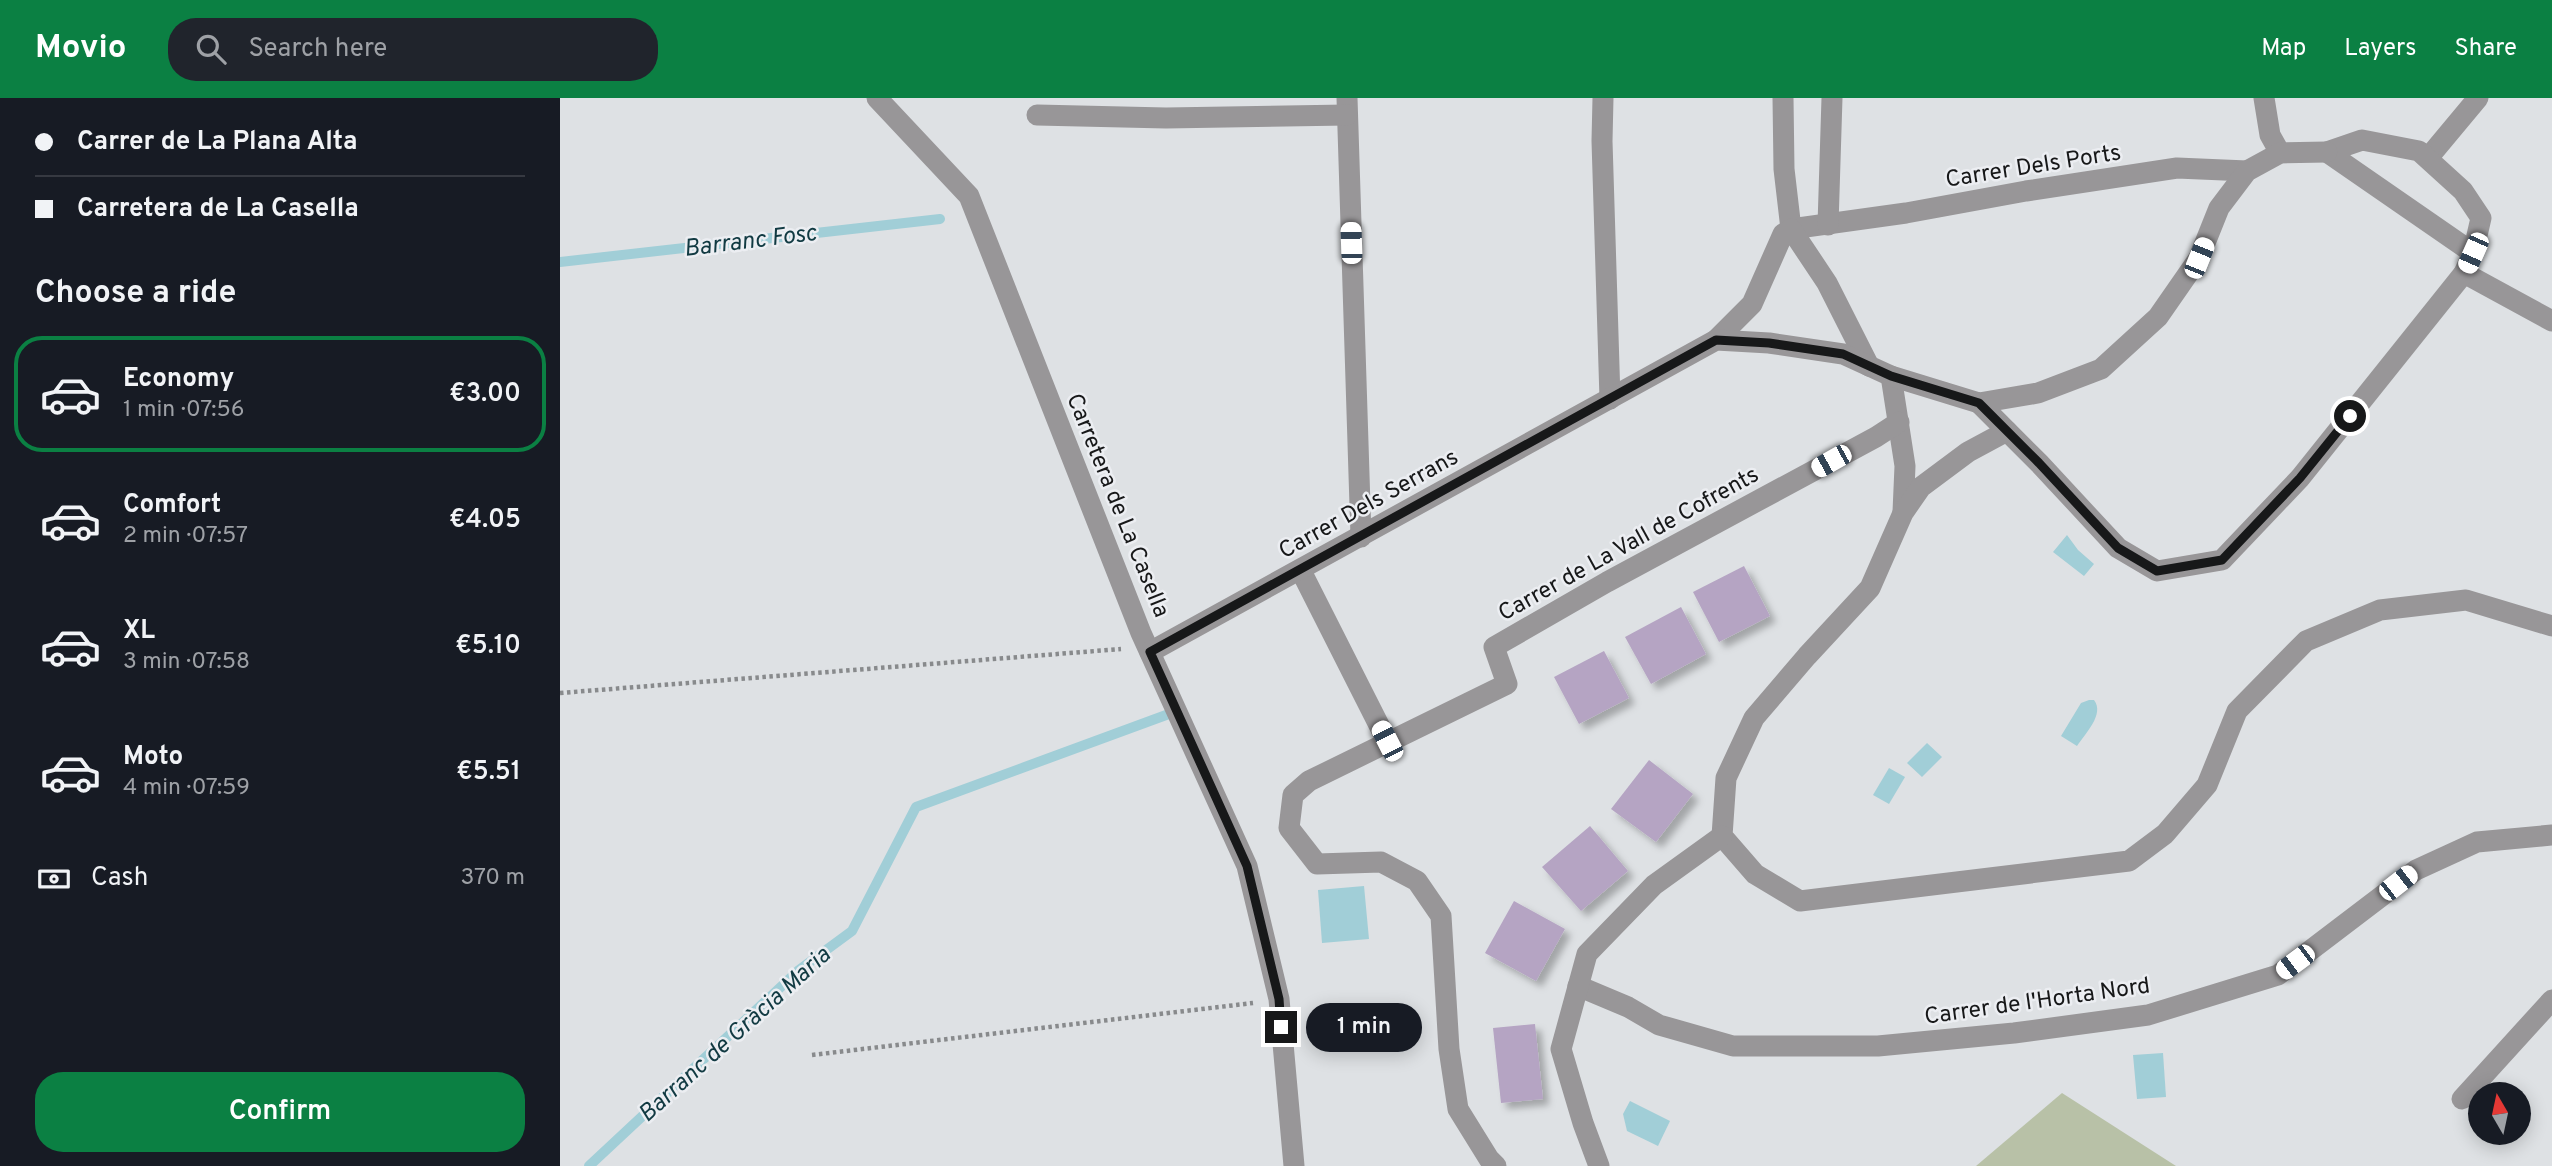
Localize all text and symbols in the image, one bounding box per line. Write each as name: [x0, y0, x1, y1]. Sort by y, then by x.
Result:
search box: [168, 18, 658, 81]
text: Movio: [35, 28, 126, 70]
icon: search: [192, 30, 230, 68]
text: Search here: [248, 33, 387, 66]
text: Map: [2261, 34, 2306, 64]
text: Layers: [2344, 34, 2416, 64]
text: Share: [2454, 34, 2517, 64]
text: Carrer de La Plana Alta: [77, 126, 357, 159]
street label: Carrer Dels Ports: [1944, 139, 2123, 196]
text: Carretera de La Casella: [77, 193, 359, 226]
water label: Barranc Fosc: [682, 219, 819, 265]
car: [1340, 222, 1363, 264]
car: [2455, 230, 2492, 276]
car: [2182, 235, 2217, 281]
text: Choose a ride: [35, 274, 236, 314]
icon: car: [39, 363, 102, 426]
text: Economy: [123, 363, 234, 396]
text: €3.00: [449, 378, 521, 411]
street label: Carretera de La Casella: [1059, 390, 1175, 622]
text: 1 min · 07:56: [123, 396, 244, 425]
route start: [2334, 400, 2366, 432]
car: [1808, 442, 1855, 480]
street label: Carrer Dels Serrans: [1274, 444, 1464, 567]
street label: Carrer de La Vall de Cofrents: [1494, 461, 1765, 629]
icon: car: [39, 489, 102, 552]
text: Comfort: [123, 489, 221, 522]
text: €4.05: [449, 504, 521, 537]
text: 2 min · 07:57: [123, 522, 248, 551]
icon: car: [39, 615, 102, 678]
text: XL: [123, 615, 155, 648]
text: €5.10: [455, 630, 521, 663]
text: 3 min · 07:58: [123, 648, 250, 677]
car: [1369, 718, 1406, 764]
icon: car: [39, 741, 102, 804]
text: Moto: [123, 741, 183, 774]
text: €5.51: [456, 756, 521, 789]
text: 4 min · 07:59: [123, 774, 250, 803]
icon: cash: [35, 860, 73, 898]
text: Cash: [91, 862, 148, 895]
car: [2375, 862, 2422, 904]
text: 370 m: [460, 864, 525, 893]
water label: Barranc de Gràcia Maria: [633, 941, 838, 1130]
car: [2272, 941, 2319, 983]
street label: Carrer de l'Horta Nord: [1923, 972, 2152, 1033]
callout: 1 min: [1306, 1002, 1421, 1052]
route end: [1265, 1011, 1297, 1043]
text: 1 min: [1337, 1013, 1391, 1042]
button: Confirm: [35, 1072, 525, 1152]
north arrow: [2468, 1082, 2530, 1144]
map controls: [2468, 1082, 2531, 1145]

